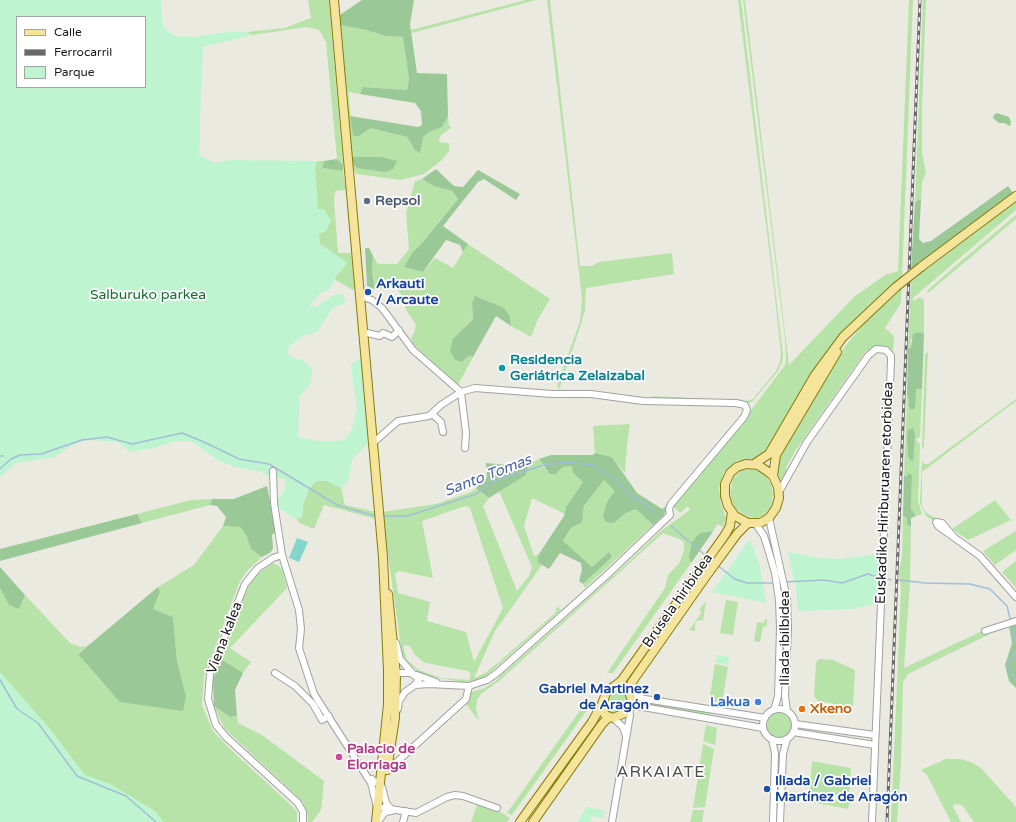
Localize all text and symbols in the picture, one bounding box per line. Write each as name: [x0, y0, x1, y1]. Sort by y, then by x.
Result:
legend: [16, 16, 146, 88]
text: Calle: [54, 25, 82, 39]
text: Ferrocarril: [54, 45, 112, 59]
text: Parque: [54, 65, 95, 79]
place label: Repsol: [375, 193, 420, 209]
marker: Repsol: [362, 196, 372, 206]
place label: Arkauti / Arcaute: [376, 276, 438, 308]
park label: Salburuko parkea: [90, 287, 206, 303]
marker: Arkauti / Arcaute: [363, 287, 373, 297]
place label: Residencia Geriátrica Zelaizabal: [510, 352, 645, 384]
marker: Residencia Geriátrica Zelaizabal: [497, 363, 507, 373]
street label: Euskadiko Hiriburuaren etorbidea: [873, 382, 897, 604]
water label: Santo Tomas: [442, 451, 534, 501]
street label: Brusela hiribidea: [639, 551, 717, 651]
street label: Iliada ibilbidea: [777, 590, 793, 686]
street label: Viena kalea: [204, 600, 246, 676]
place label: Gabriel Martinez de Aragón: [539, 681, 649, 714]
marker: Gabriel Martinez de Aragón: [652, 692, 662, 702]
place label: Lakua: [710, 694, 750, 710]
marker: Lakua: [753, 697, 763, 707]
place label: Xkeno: [810, 701, 852, 717]
marker: Xkeno: [797, 704, 807, 714]
place label: Palacio de Elorriaga: [347, 741, 415, 774]
marker: Palacio de Elorriaga: [334, 752, 344, 762]
district label: ARKAIATE: [616, 763, 706, 783]
place label: Iliada / Gabriel Martínez de Aragón: [775, 773, 908, 806]
marker: Iliada / Gabriel Martínez de Aragón: [762, 784, 772, 794]

